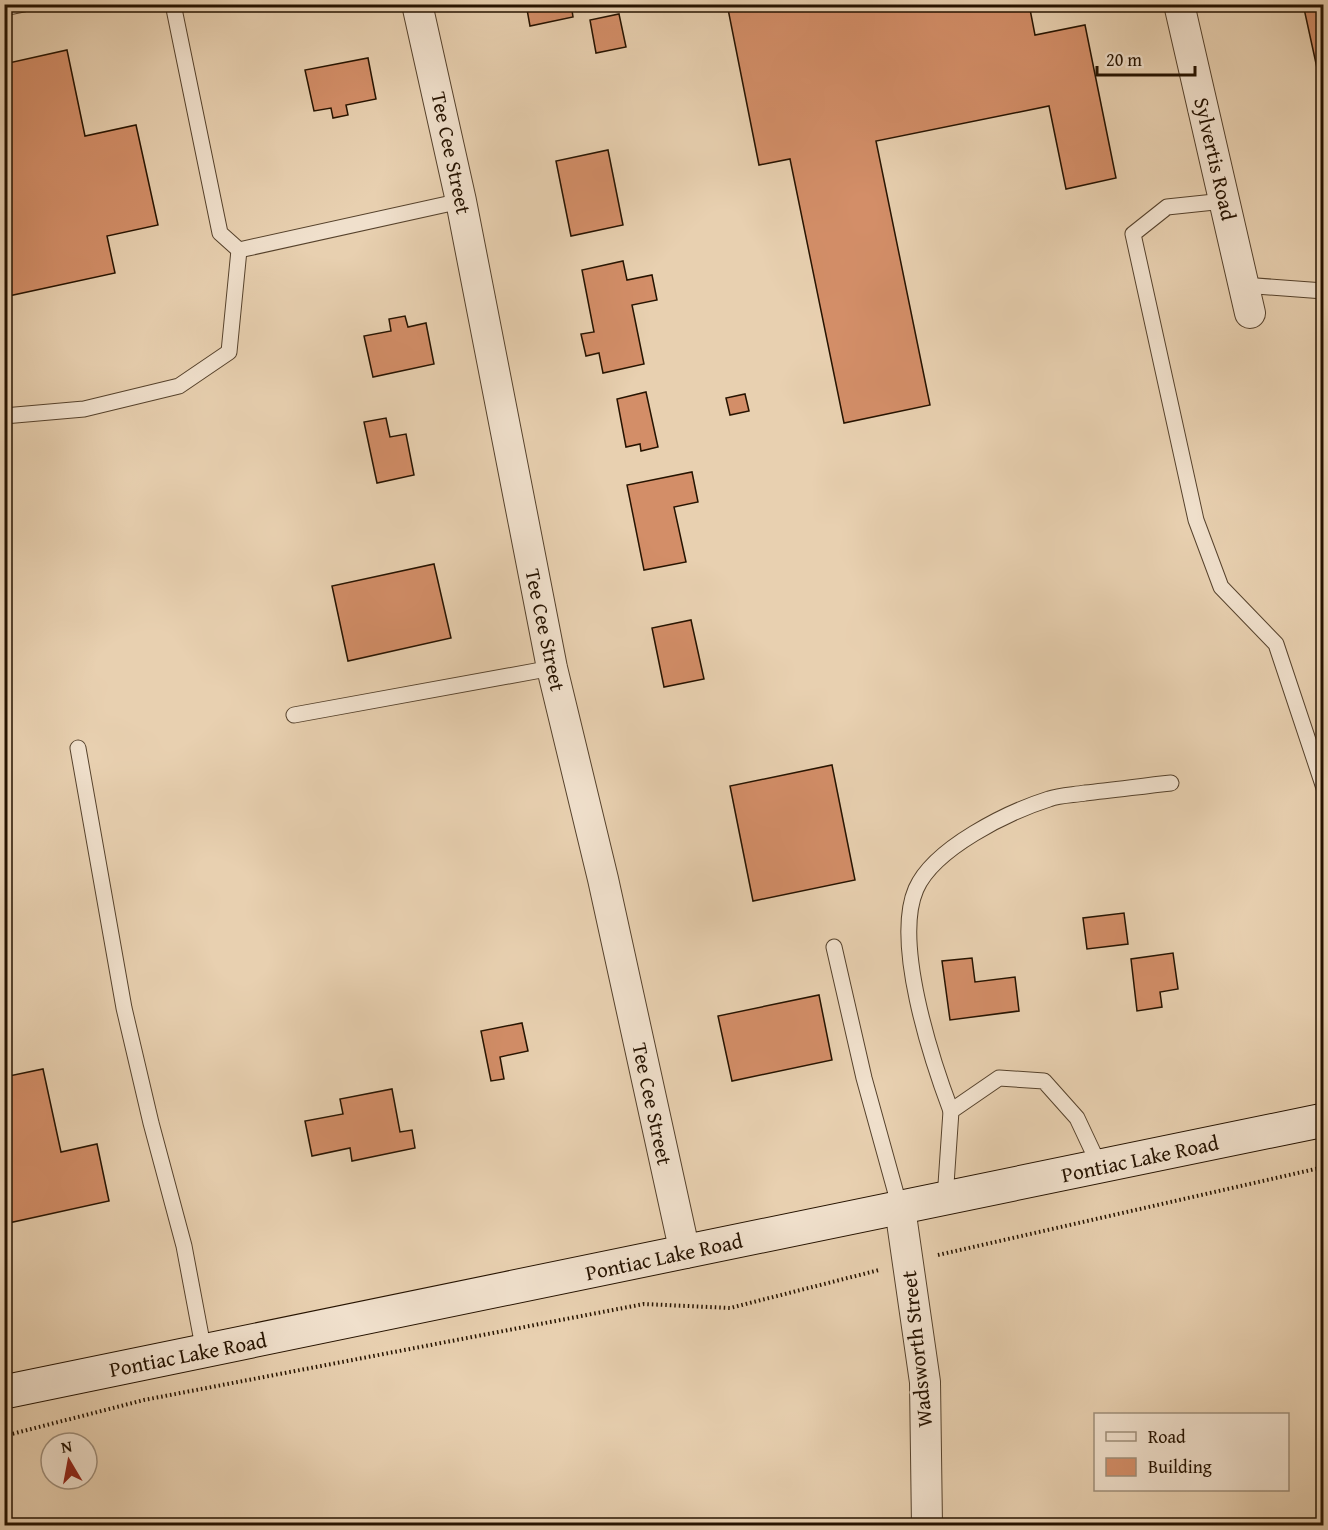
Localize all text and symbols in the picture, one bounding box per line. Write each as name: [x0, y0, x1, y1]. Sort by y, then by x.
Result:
scale bar: [1097, 39, 1194, 77]
text: 20 m: [1106, 46, 1142, 73]
street label: Tee Cee Street: [423, 89, 480, 217]
street label: Sylvertis Road: [1186, 94, 1245, 224]
street label: Tee Cee Street: [517, 566, 574, 694]
street label: Tee Cee Street: [624, 1040, 681, 1168]
street label: Pontiac Lake Road: [1059, 1127, 1222, 1190]
street label: Pontiac Lake Road: [583, 1225, 746, 1288]
street label: Wadsworth Street: [893, 1269, 940, 1429]
street label: Pontiac Lake Road: [107, 1324, 270, 1385]
legend: [1094, 1413, 1289, 1491]
text: Road: [1148, 1423, 1186, 1450]
north arrow: [39, 1431, 99, 1491]
text: N: [59, 1433, 74, 1459]
text: Building: [1148, 1453, 1212, 1480]

